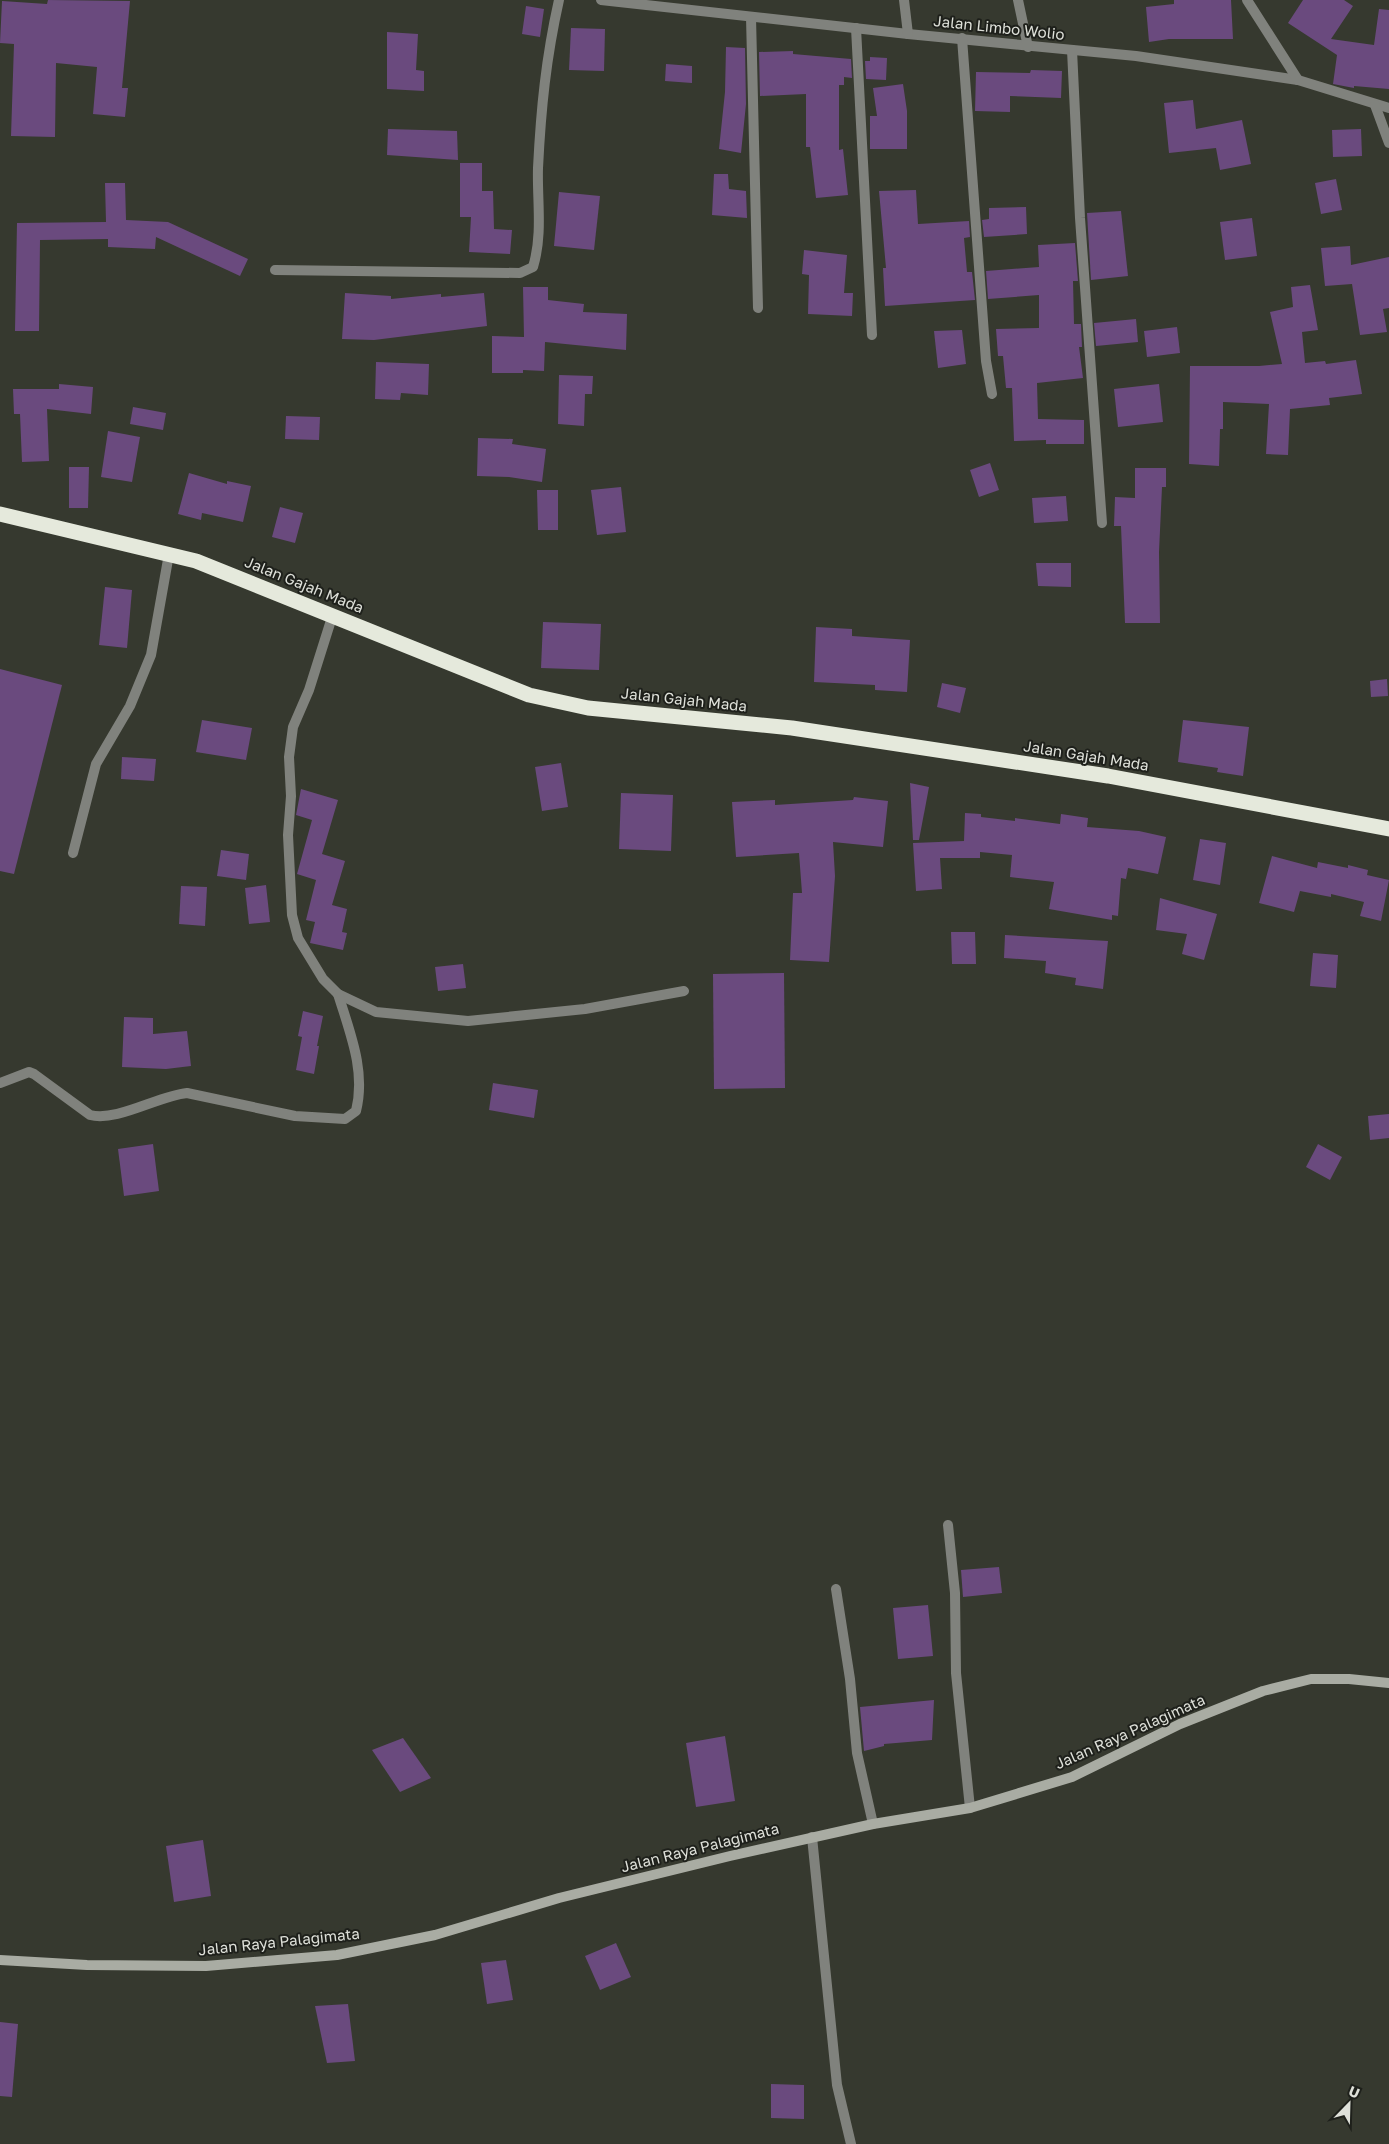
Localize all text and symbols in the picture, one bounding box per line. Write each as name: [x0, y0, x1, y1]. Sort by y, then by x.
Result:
street label: Jalan Limbo Wolio: [933, 11, 1065, 43]
street label: Jalan Gajah Mada: [242, 552, 366, 616]
street label: Jalan Gajah Mada: [620, 683, 748, 715]
street label: Jalan Gajah Mada: [1022, 736, 1150, 774]
street label: Jalan Raya Palagimata: [1052, 1690, 1207, 1772]
street label: Jalan Raya Palagimata: [619, 1819, 781, 1875]
street label: Jalan Raya Palagimata: [197, 1924, 360, 1958]
north arrow: [1324, 2079, 1374, 2129]
text: U: [1346, 2082, 1362, 2101]

